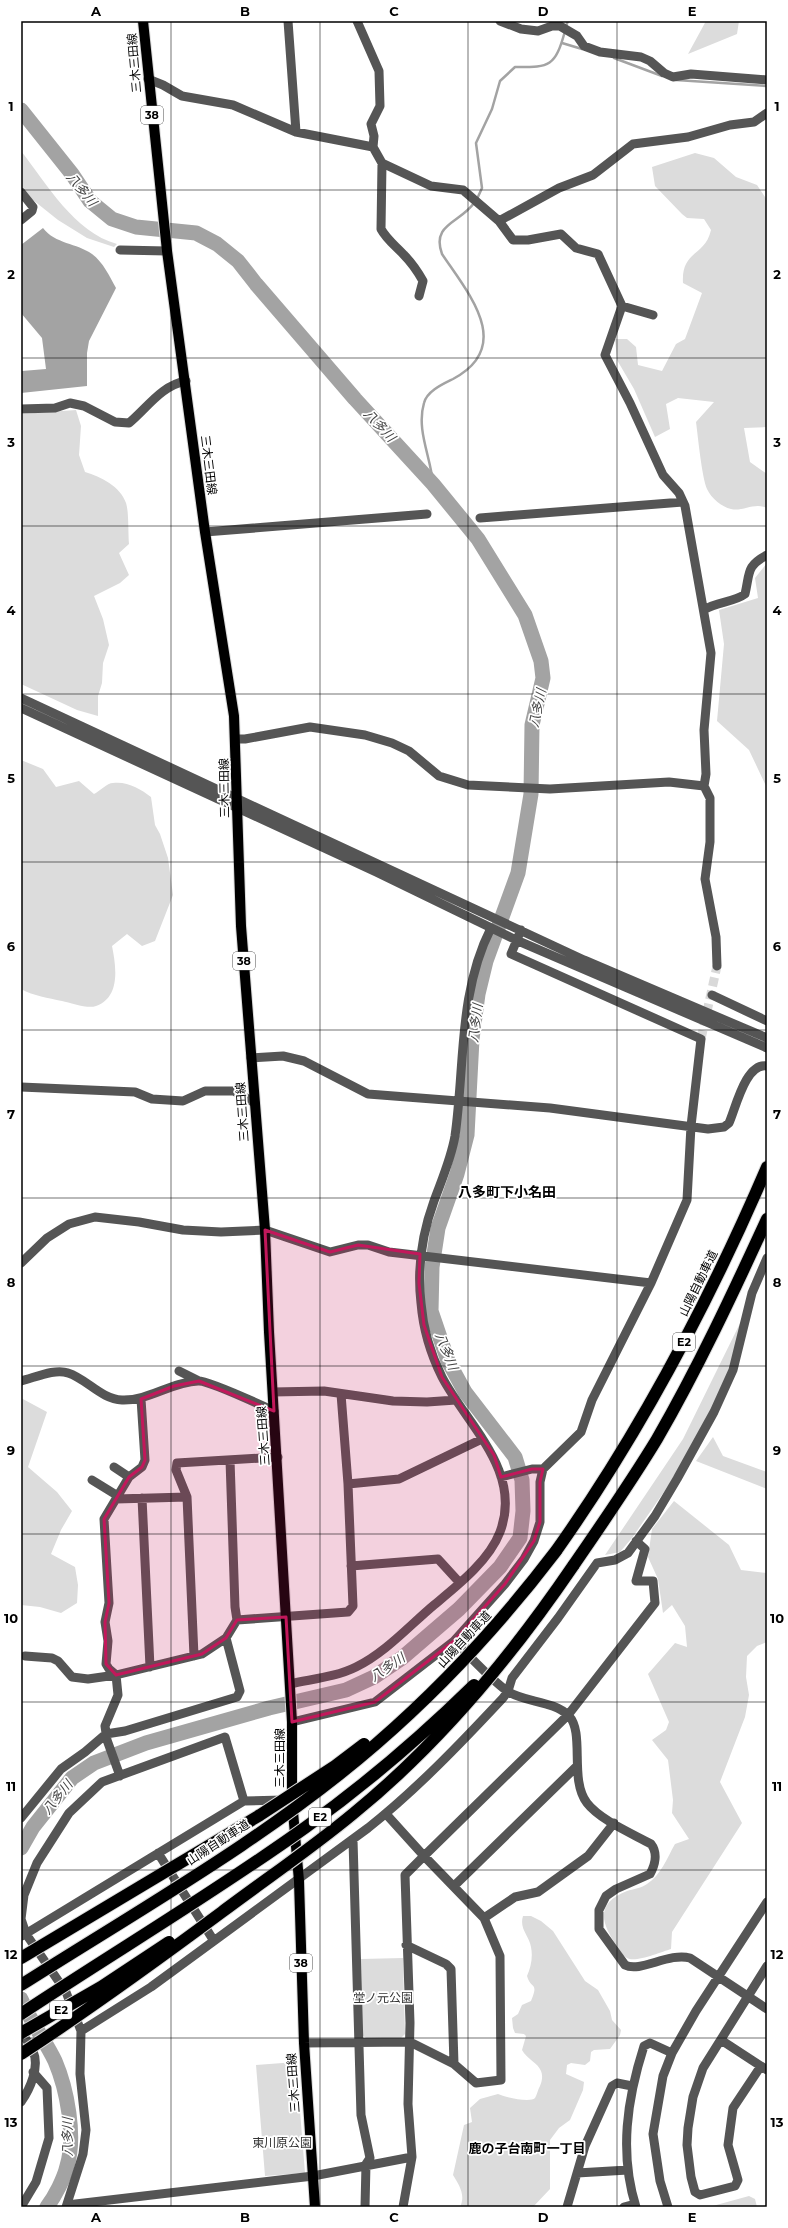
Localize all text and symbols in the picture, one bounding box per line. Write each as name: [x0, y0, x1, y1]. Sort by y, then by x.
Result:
text: A: [90, 3, 102, 19]
text: B: [240, 3, 250, 19]
text: C: [389, 3, 399, 19]
text: D: [538, 3, 549, 19]
text: E: [688, 3, 697, 19]
street label: 三木三田線: [124, 32, 144, 94]
text: 1: [8, 98, 14, 114]
text: 1: [774, 98, 780, 114]
road number: 38: [141, 106, 163, 124]
water label: 八多川: [63, 169, 102, 211]
text: 2: [7, 266, 15, 282]
text: 2: [773, 266, 781, 282]
water label: 八多川: [361, 405, 401, 446]
text: 3: [6, 434, 15, 450]
street label: 三木三田線: [198, 434, 220, 496]
text: 3: [772, 434, 781, 450]
text: 4: [7, 602, 16, 618]
text: 4: [773, 602, 782, 618]
water label: 八多川: [525, 685, 549, 729]
street label: 三木三田線: [216, 758, 232, 818]
text: 5: [7, 770, 15, 786]
text: 5: [773, 770, 781, 786]
text: 6: [7, 938, 16, 954]
text: 6: [773, 938, 782, 954]
road number: 38: [233, 952, 255, 970]
water label: 八多川: [465, 1001, 486, 1043]
street label: 三木三田線: [232, 1082, 252, 1142]
text: 7: [7, 1106, 15, 1122]
text: 7: [773, 1106, 781, 1122]
district label: 八多町下小名田: [458, 1183, 556, 1201]
street label: 山陽自動車道: [675, 1247, 721, 1319]
text: 8: [7, 1274, 16, 1290]
text: 8: [773, 1274, 782, 1290]
water label: 八多川: [432, 1330, 462, 1374]
road number: E2: [673, 1333, 695, 1351]
street label: 三木三田線: [253, 1406, 273, 1466]
text: 9: [7, 1442, 15, 1458]
text: 9: [773, 1442, 781, 1458]
street label: 山陽自動車道: [434, 1608, 494, 1670]
text: 10: [4, 1610, 18, 1626]
text: 10: [770, 1610, 784, 1626]
water label: 八多川: [366, 1648, 409, 1685]
street label: 三木三田線: [272, 1728, 287, 1788]
water label: 八多川: [39, 1775, 77, 1817]
text: 11: [6, 1778, 16, 1794]
text: 11: [772, 1778, 782, 1794]
road number: E2: [309, 1808, 331, 1826]
street label: 山陽自動車道: [184, 1816, 252, 1868]
text: 12: [5, 1946, 18, 1962]
text: 12: [771, 1946, 784, 1962]
road number: 38: [290, 1954, 312, 1972]
park label: 堂ノ元公園: [353, 1990, 413, 2005]
road number: E2: [50, 2001, 72, 2019]
street label: 三木三田線: [283, 2053, 303, 2113]
text: 13: [5, 2114, 18, 2130]
text: 13: [771, 2114, 784, 2130]
water label: 八多川: [59, 2116, 75, 2157]
park label: 東川原公園: [252, 2135, 312, 2150]
district label: 鹿の子台南町一丁目: [468, 2140, 586, 2156]
text: A: [90, 2209, 102, 2225]
text: B: [240, 2209, 250, 2225]
text: C: [389, 2209, 399, 2225]
text: D: [538, 2209, 549, 2225]
text: E: [688, 2209, 697, 2225]

